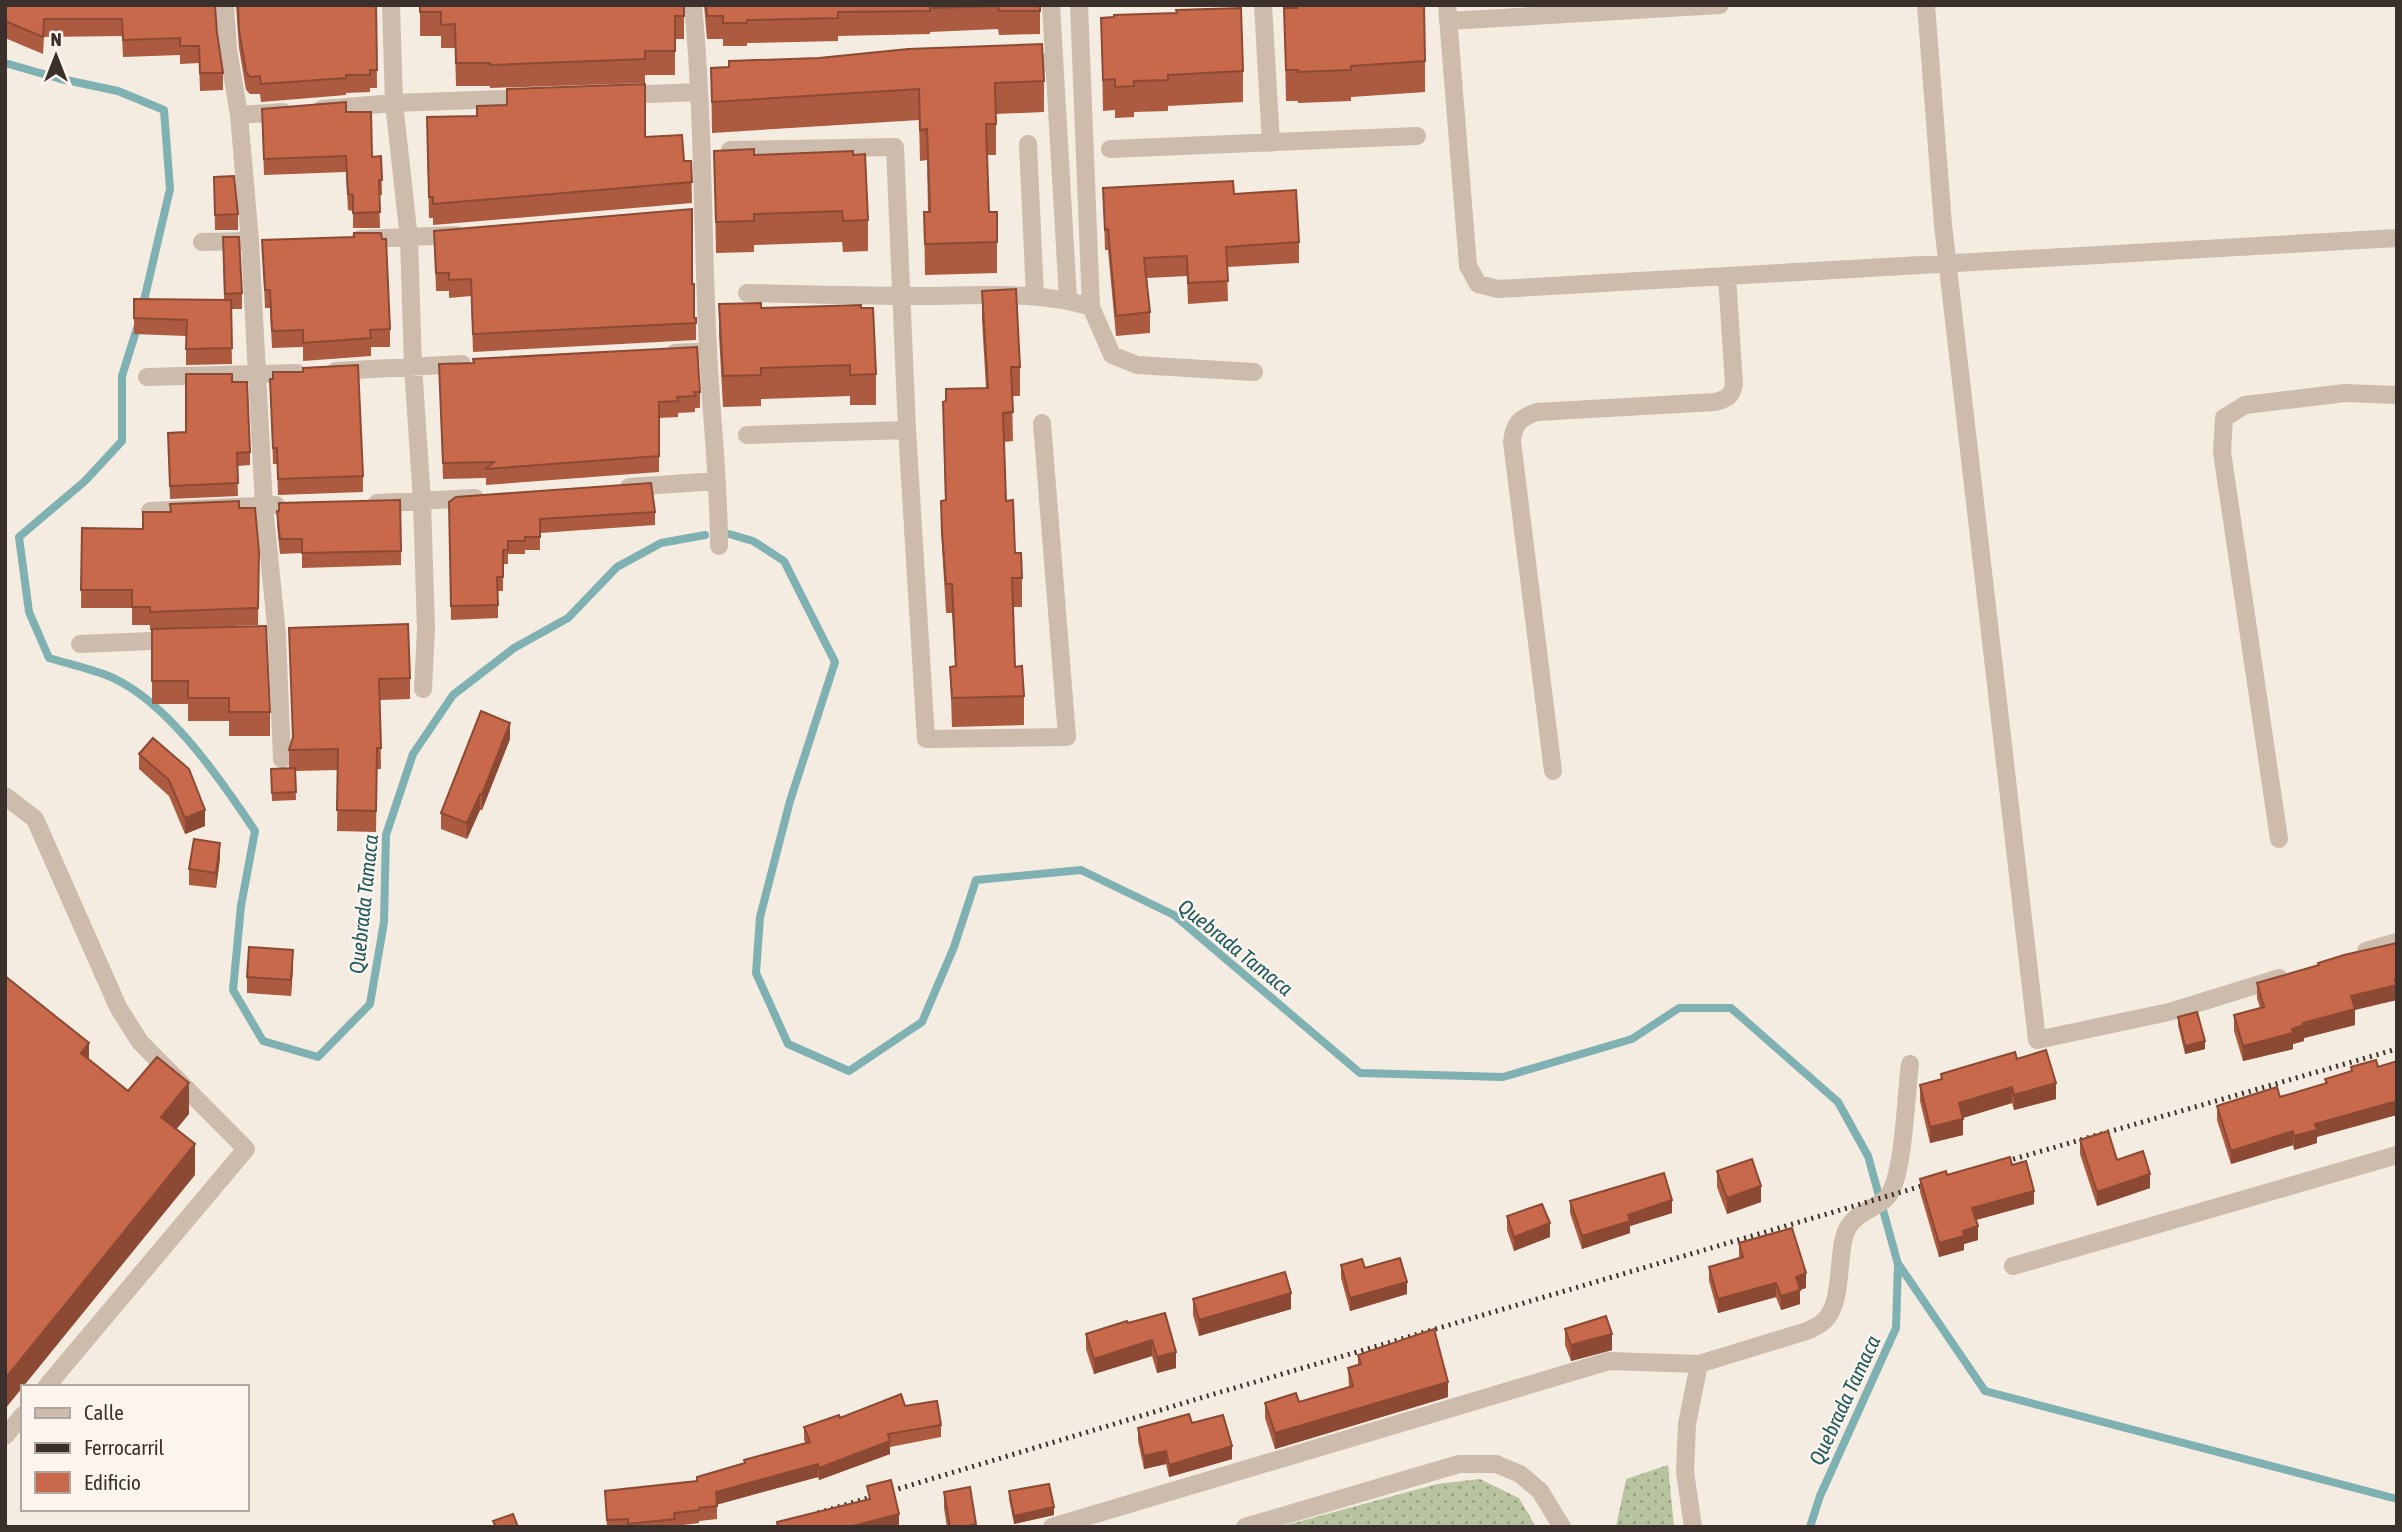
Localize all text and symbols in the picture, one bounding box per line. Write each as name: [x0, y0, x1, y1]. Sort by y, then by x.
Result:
north arrow: [21, 21, 91, 91]
text: N: [50, 28, 62, 50]
water label: Quebrada Tamaca: [344, 833, 382, 975]
water label: Quebrada Tamaca: [1174, 894, 1298, 1001]
water label: Quebrada Tamaca: [1804, 1331, 1885, 1468]
legend: [21, 1385, 248, 1511]
text: Calle: [84, 1400, 124, 1424]
text: Ferrocarril: [84, 1435, 165, 1459]
text: Edificio: [84, 1470, 141, 1494]

